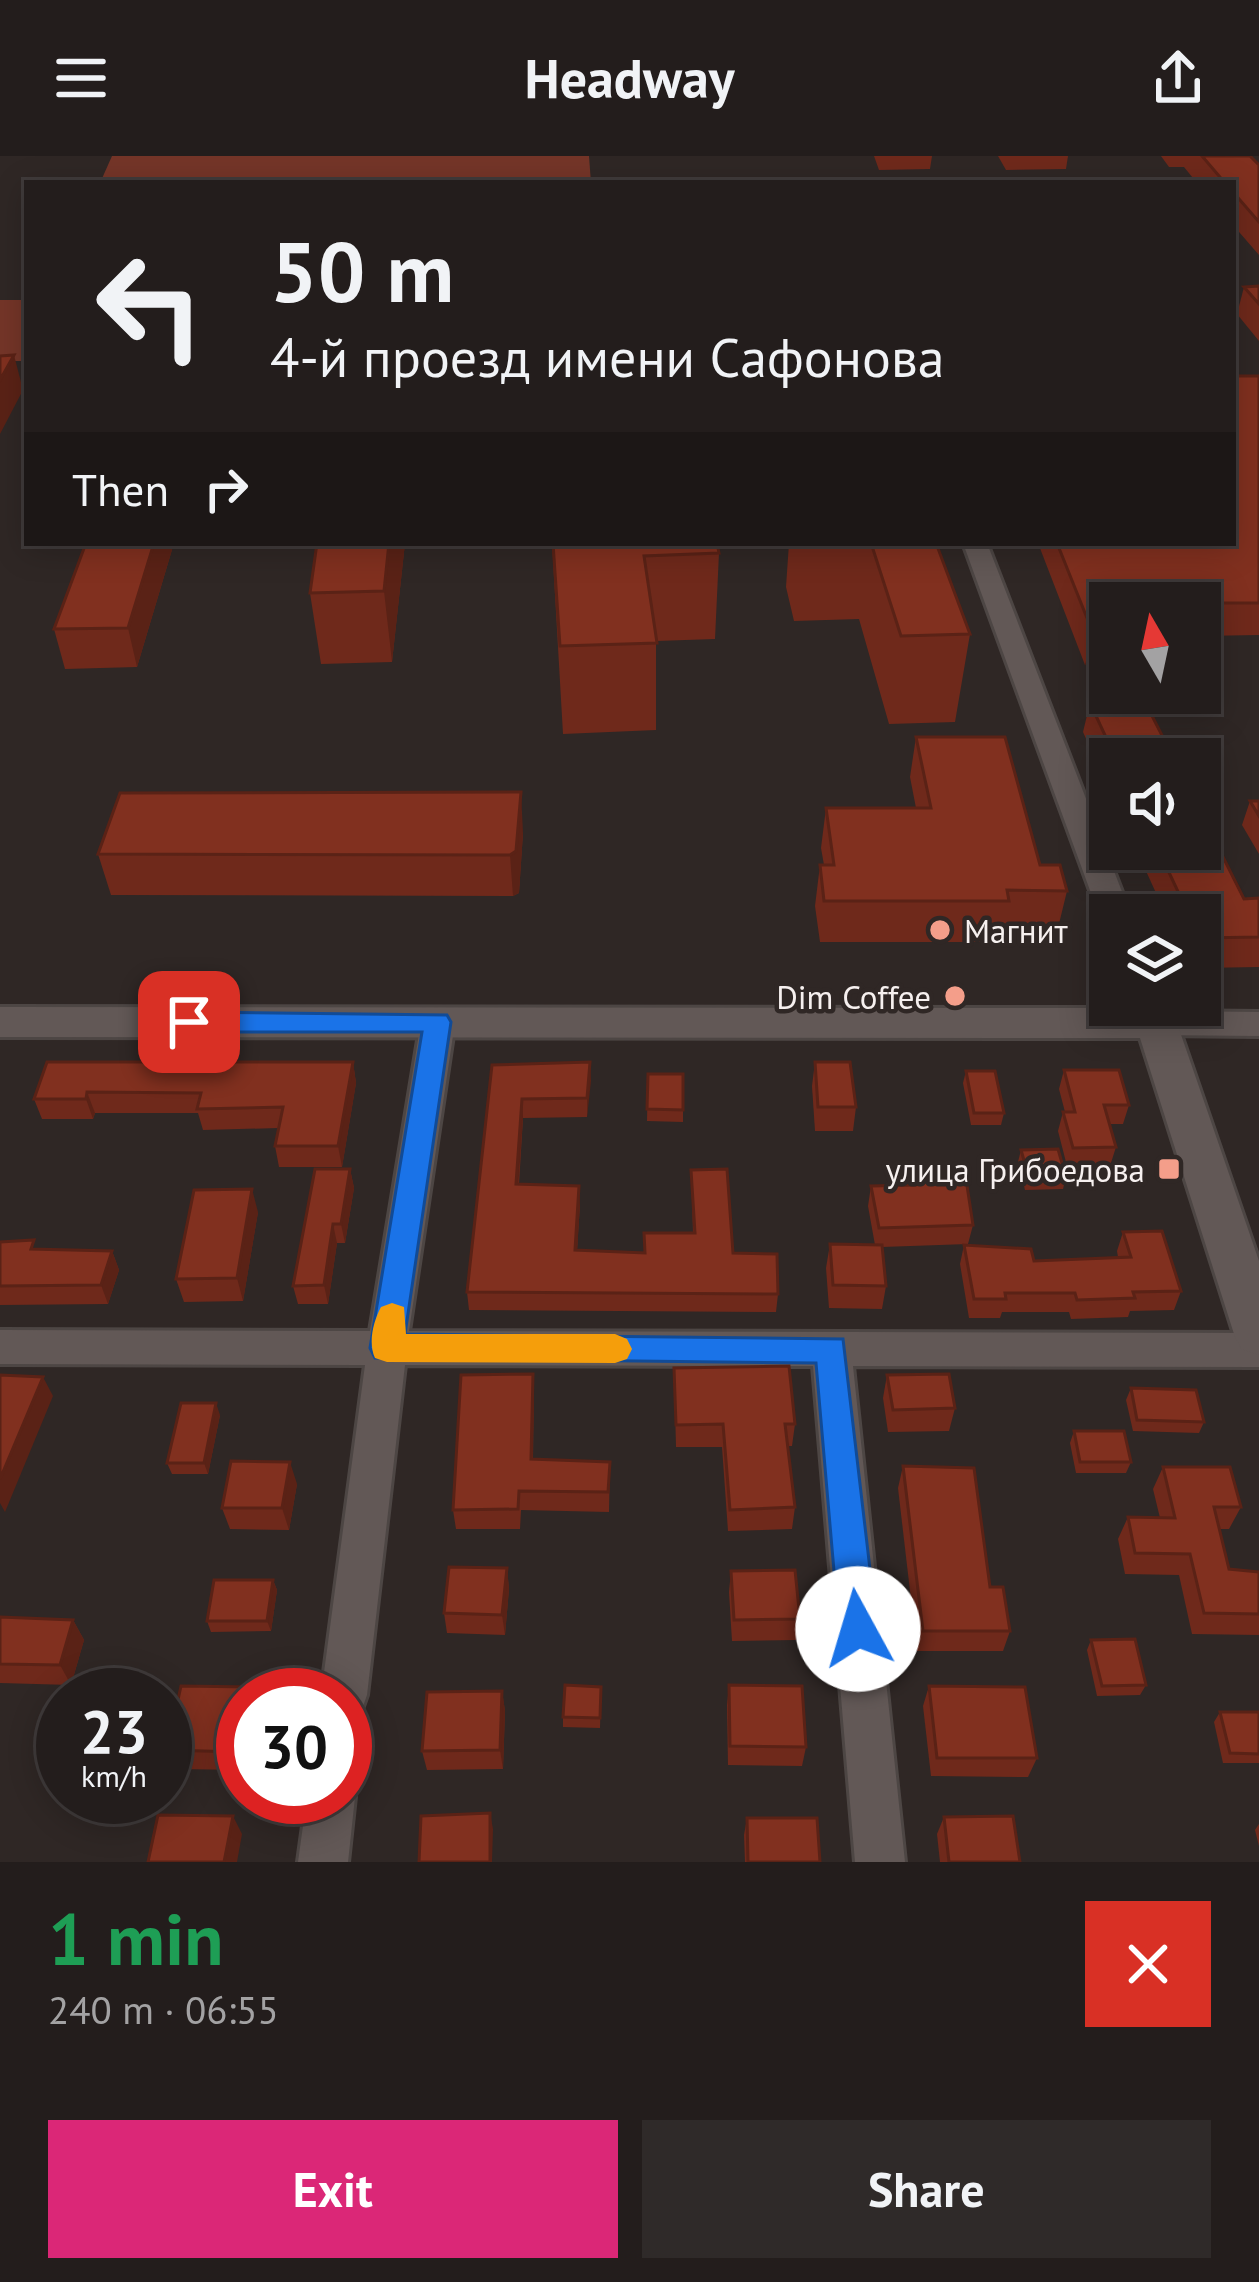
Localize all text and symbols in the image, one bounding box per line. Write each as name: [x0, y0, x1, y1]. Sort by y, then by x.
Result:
text: Headway: [524, 43, 735, 113]
icon: menu: [48, 45, 114, 111]
icon: share: [1145, 45, 1211, 111]
text: 50 m: [270, 216, 454, 325]
icon: left: [72, 228, 228, 384]
text: 4-й проезд имени Сафонова: [270, 322, 945, 392]
icon: right: [193, 456, 259, 522]
text: Then: [72, 460, 169, 518]
north arrow: [1089, 582, 1221, 714]
map controls: [1089, 582, 1221, 1026]
button: sound: [1089, 738, 1221, 870]
button: layers: [1089, 894, 1221, 1026]
place label: Магнит: [964, 909, 1068, 952]
marker: Магнит: [927, 917, 953, 943]
pin: [138, 971, 240, 1073]
place label: Dim Coffee: [776, 975, 931, 1018]
marker: Dim Coffee: [942, 983, 968, 1009]
icon: arrive: [156, 989, 222, 1055]
place label: улица Грибоедова: [886, 1148, 1145, 1191]
marker: улица Грибоедова: [1156, 1156, 1182, 1182]
position arrow: [795, 1566, 921, 1692]
speed limit sign: 30: [216, 1668, 372, 1824]
text: 23: [80, 1692, 148, 1770]
text: km/h: [81, 1756, 147, 1795]
text: 1 min: [48, 1892, 224, 1985]
button: close: [1085, 1901, 1211, 2027]
text: 240 m · 06:55: [48, 1984, 279, 2035]
button: Exit: [48, 2120, 618, 2258]
button: Share: [642, 2120, 1211, 2258]

